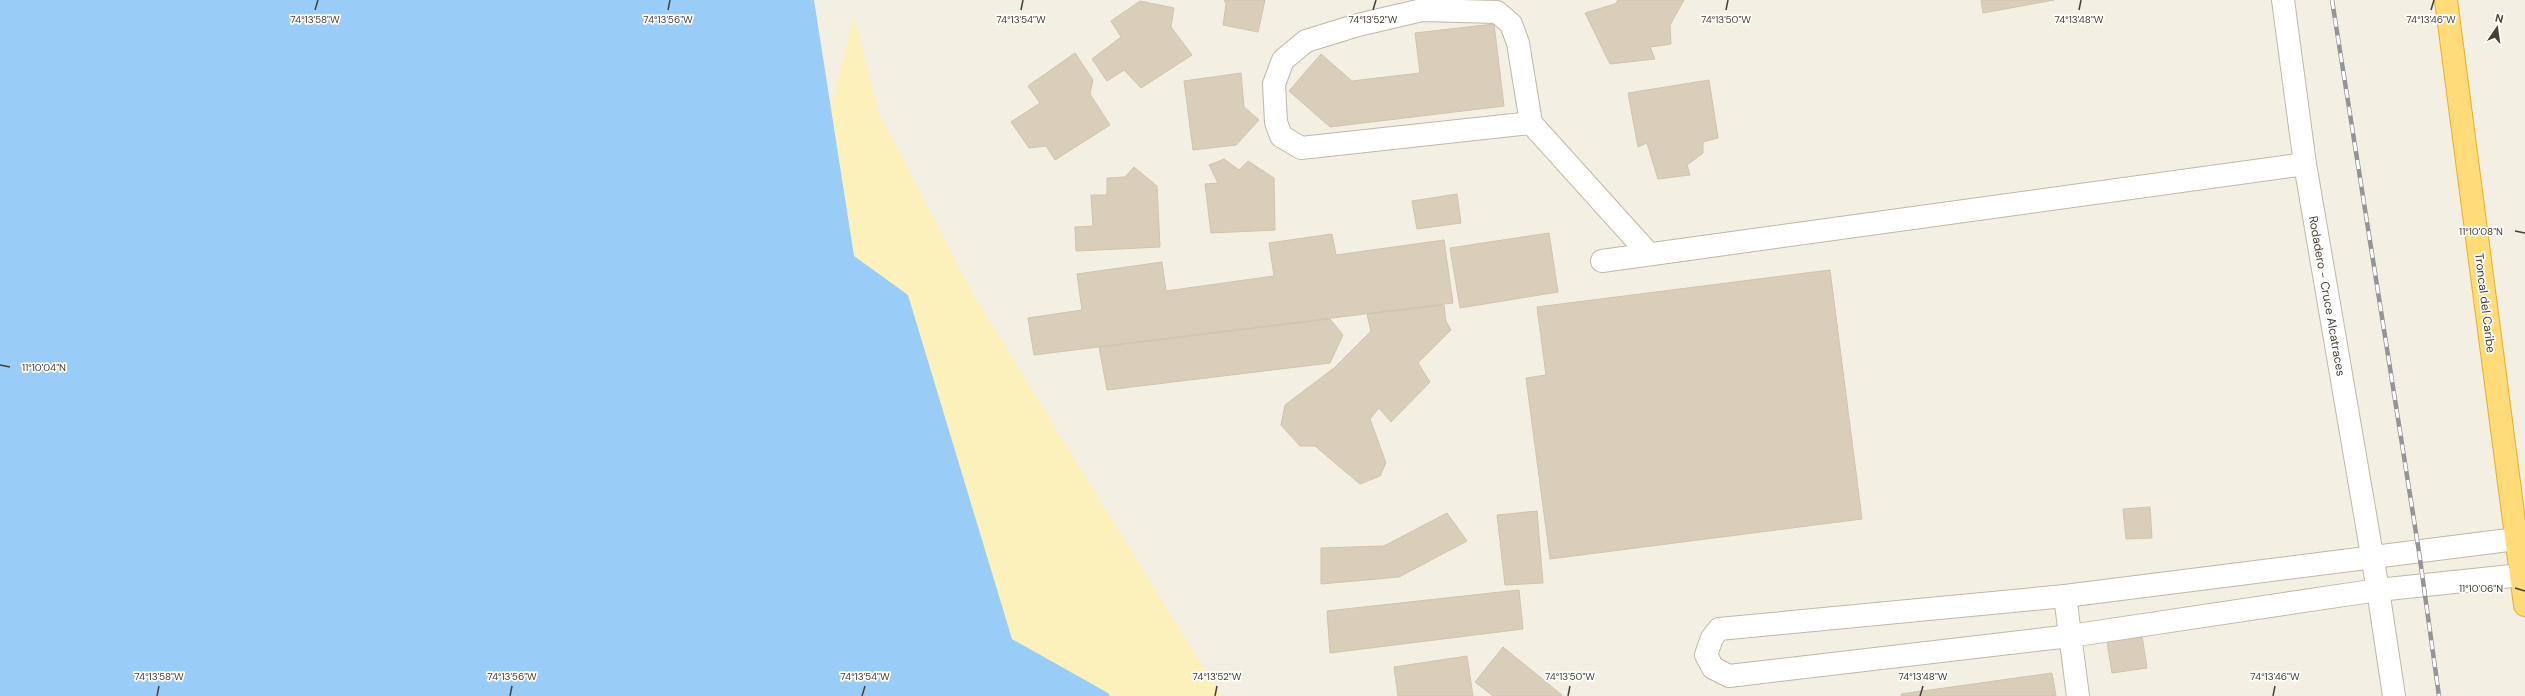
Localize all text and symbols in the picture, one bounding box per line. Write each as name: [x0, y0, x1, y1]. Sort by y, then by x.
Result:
north arrow: [2477, 8, 2517, 48]
text: N: [2494, 11, 2505, 26]
text: 74°13'58"W: [290, 13, 340, 26]
text: 74°13'56"W: [643, 13, 693, 26]
text: 74°13'54"W: [996, 13, 1046, 26]
text: 74°13'52"W: [1349, 13, 1398, 26]
text: 74°13'50"W: [1701, 13, 1751, 26]
text: 74°13'48"W: [2054, 13, 2104, 26]
text: 74°13'46"W: [2406, 13, 2456, 26]
street label: Rodadero - Cruce Alcatraces: [2305, 215, 2349, 377]
text: 11°10'08"N: [2459, 225, 2503, 238]
street label: Troncal del Caribe: [2471, 252, 2499, 354]
text: 11°10'04"N: [22, 361, 66, 374]
text: 11°10'06"N: [2459, 582, 2503, 595]
text: 74°13'58"W: [134, 670, 184, 683]
text: 74°13'56"W: [487, 670, 537, 683]
text: 74°13'54"W: [840, 670, 890, 683]
text: 74°13'52"W: [1193, 670, 1242, 683]
text: 74°13'50"W: [1545, 670, 1595, 683]
text: 74°13'48"W: [1898, 670, 1948, 683]
text: 74°13'46"W: [2250, 670, 2300, 683]

